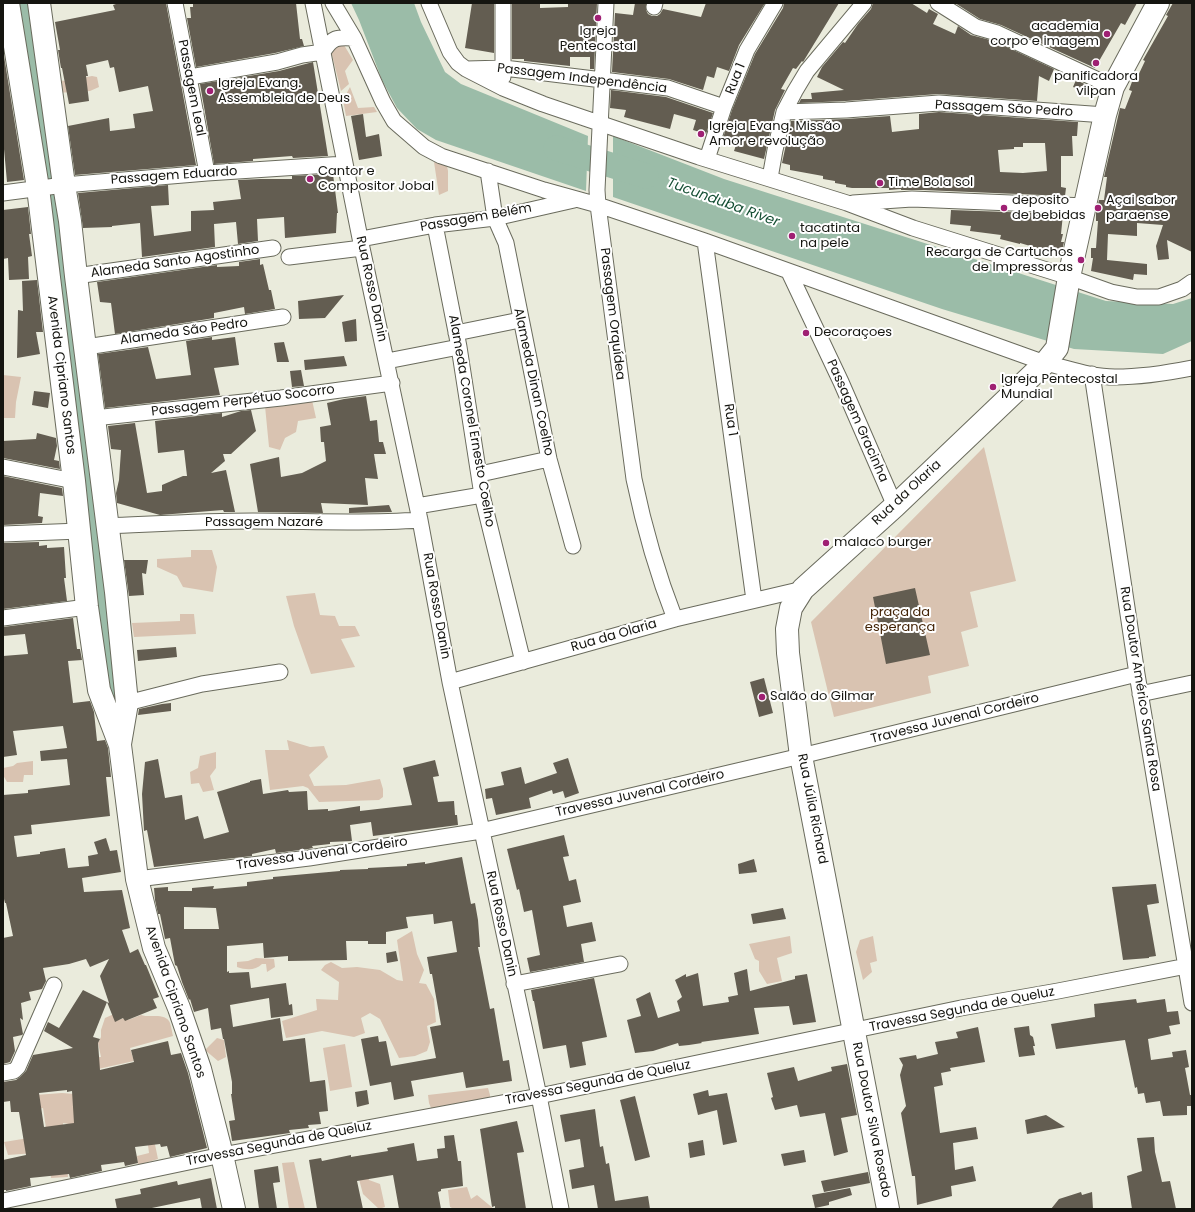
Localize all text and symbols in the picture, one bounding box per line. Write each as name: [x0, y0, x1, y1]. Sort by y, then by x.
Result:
marker: Igreja Pentecostal: [593, 13, 603, 23]
place label: academia corpo e imagem: [990, 19, 1099, 50]
place label: Igreja Pentecostal: [560, 24, 636, 55]
marker: academia corpo e imagem: [1102, 29, 1112, 39]
street label: Passagem Leal: [174, 38, 208, 138]
marker: panificadora vilpan: [1091, 58, 1101, 68]
street label: Passagem Independência: [496, 61, 668, 97]
street label: Rua 1: [723, 61, 749, 97]
place label: panificadora vilpan: [1054, 69, 1138, 100]
place label: Igreja Evang. Assembleia de Deus: [218, 76, 350, 107]
marker: Igreja Evang. Assembleia de Deus: [205, 86, 215, 96]
street label: Passagem São Pedro: [935, 98, 1073, 120]
place label: Igreja Evang. Missão Amor e revolução: [709, 119, 841, 150]
marker: Igreja Evang. Missão Amor e revolução: [696, 129, 706, 139]
street label: Passagem Eduardo: [110, 164, 238, 188]
place label: Cantor e Compositor Jobal: [318, 164, 434, 195]
marker: Cantor e Compositor Jobal: [305, 174, 315, 184]
water label: Tucunduba River: [665, 175, 781, 231]
place label: Time Bola sol: [888, 175, 973, 191]
marker: Time Bola sol: [875, 178, 885, 188]
place label: deposito de bebidas: [1012, 193, 1086, 224]
place label: Açai sabor paraense: [1106, 193, 1176, 224]
street label: Passagem Belém: [419, 201, 533, 235]
marker: deposito de bebidas: [999, 203, 1009, 213]
marker: Açai sabor paraense: [1093, 203, 1103, 213]
place label: tacatinta na pele: [800, 221, 860, 252]
marker: tacatinta na pele: [787, 231, 797, 241]
street label: Rua Rosso Danin: [352, 235, 390, 343]
street label: Alameda Santo Agostinho: [90, 242, 260, 282]
place label: Recarga de Cartuchos de Impressoras: [926, 245, 1073, 276]
street label: Passagem Orquídea: [596, 247, 628, 381]
marker: Recarga de Cartuchos de Impressoras: [1076, 255, 1086, 265]
street label: Avenida Cipriano Santos: [43, 295, 79, 455]
street label: Alameda Dinan Coelho: [510, 307, 556, 457]
street label: Alameda Coronel Ernesto Coelho: [445, 314, 497, 528]
street label: Alameda São Pedro: [119, 315, 249, 349]
place label: Decoraçoes: [814, 325, 892, 341]
marker: Decoraçoes: [801, 328, 811, 338]
street label: Passagem Gracinha: [823, 357, 891, 485]
place label: Igreja Pentecostal Mundial: [1001, 372, 1118, 403]
street label: Passagem Perpétuo Socorro: [150, 382, 336, 420]
marker: Igreja Pentecostal Mundial: [988, 382, 998, 392]
street label: Rua 1: [720, 403, 740, 437]
street label: Rua da Olaria: [869, 457, 945, 529]
street label: Passagem Nazaré: [205, 515, 323, 531]
place label: malaco burger: [834, 535, 931, 551]
marker: malaco burger: [821, 538, 831, 548]
street label: Rua Rosso Danin: [419, 552, 453, 660]
street label: Rua Doutor Américo Santa Rosa: [1116, 585, 1164, 793]
park label: praça da esperança: [865, 605, 935, 636]
street label: Rua da Olaria: [569, 616, 659, 656]
place label: Salão do Gilmar: [770, 689, 874, 705]
street label: Travessa Juvenal Cordeiro: [869, 691, 1041, 747]
marker: Salão do Gilmar: [757, 692, 767, 702]
street label: Rua Júlia Richard: [794, 752, 830, 866]
street label: Travessa Juvenal Cordeiro: [554, 767, 726, 821]
street label: Travessa Juvenal Cordeiro: [235, 834, 409, 874]
street label: Rua Rosso Danin: [482, 870, 520, 978]
street label: Avenida Cipriano Santos: [142, 924, 208, 1080]
street label: Travessa Segunda de Queluz: [868, 984, 1056, 1036]
street label: Rua Doutor Silva Rosado: [848, 1041, 894, 1199]
street label: Travessa Segunda de Queluz: [504, 1057, 692, 1109]
street label: Travessa Segunda de Queluz: [185, 1118, 373, 1170]

